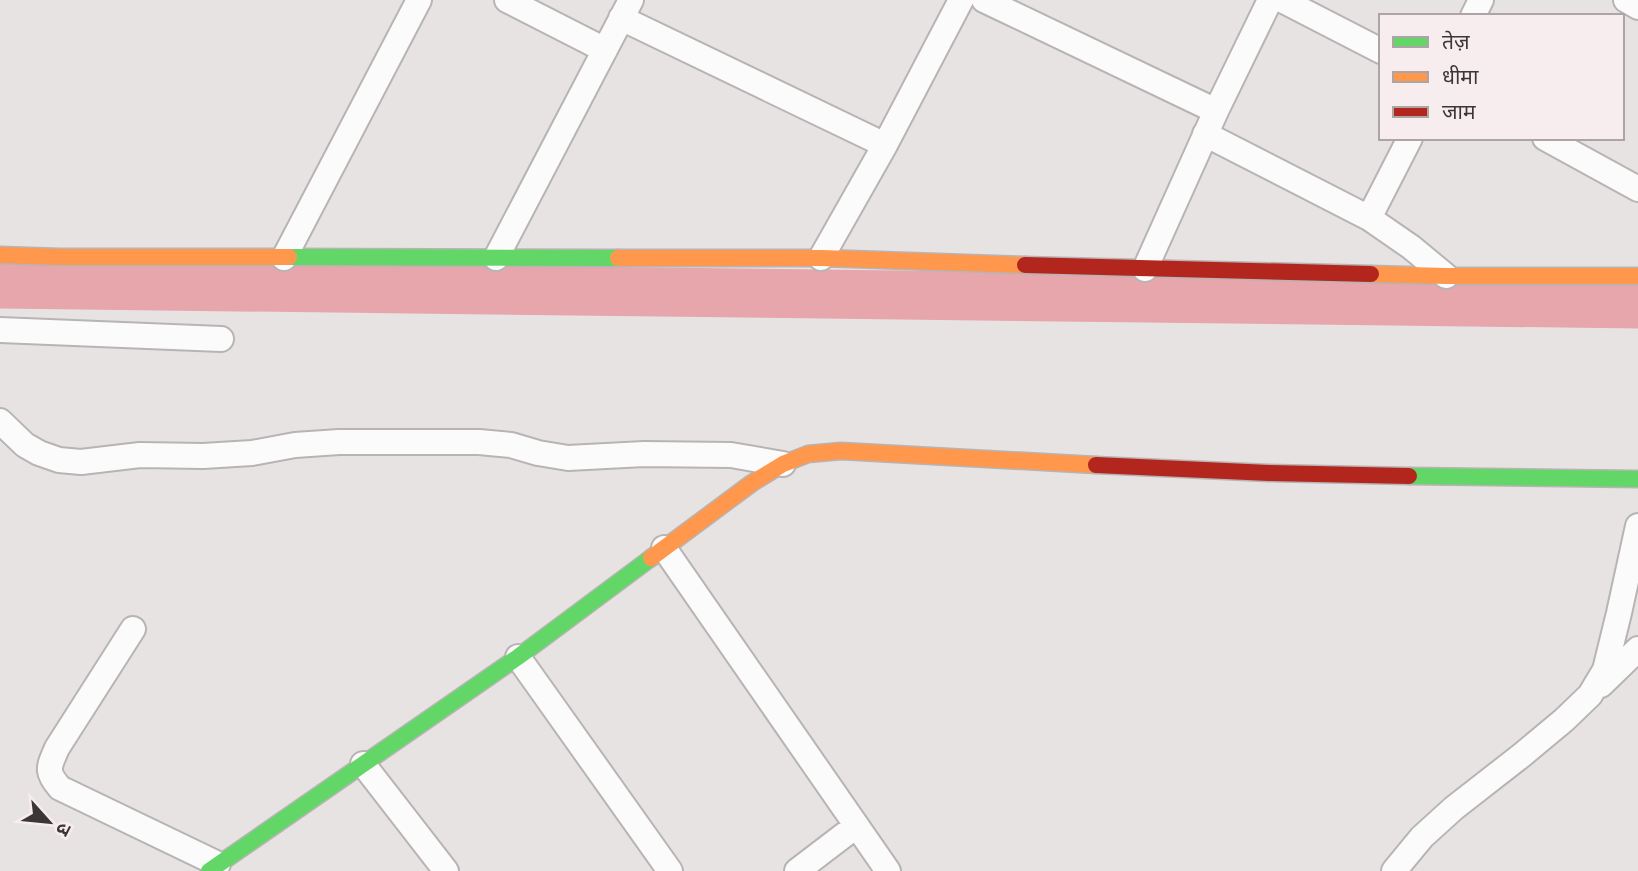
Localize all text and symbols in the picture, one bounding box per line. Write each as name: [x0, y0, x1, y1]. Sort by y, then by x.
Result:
legend: [1379, 14, 1624, 140]
text: तेज़: [1442, 30, 1470, 53]
text: धीमा: [1442, 65, 1479, 88]
text: जाम: [1442, 102, 1476, 123]
north arrow: [14, 787, 84, 857]
text: उ: [51, 820, 74, 839]

